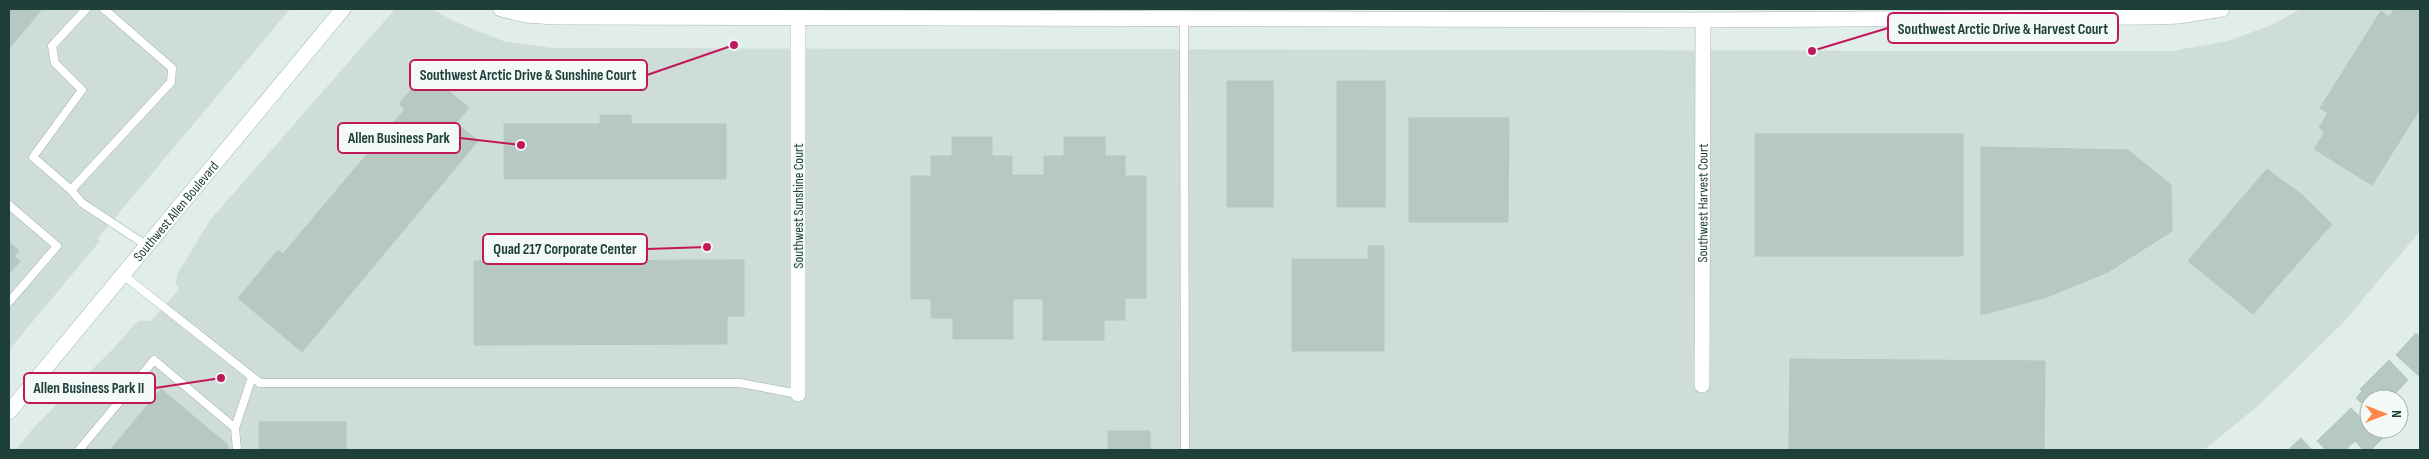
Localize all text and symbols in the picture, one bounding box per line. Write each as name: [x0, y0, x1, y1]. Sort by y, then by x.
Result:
callout: Southwest Arctic Drive & Harvest Court: [1888, 13, 2118, 43]
text: Southwest Arctic Drive & Harvest Court: [1898, 20, 2108, 39]
callout: Southwest Arctic Drive & Sunshine Court: [410, 60, 647, 90]
text: Southwest Arctic Drive & Sunshine Court: [420, 66, 636, 85]
callout: Allen Business Park: [338, 123, 460, 153]
text: Allen Business Park: [347, 129, 451, 148]
street label: Southwest Sunshine Court: [790, 144, 807, 268]
street label: Southwest Harvest Court: [1694, 144, 1711, 262]
street label: Southwest Allen Boulevard: [129, 158, 222, 264]
callout: Quad 217 Corporate Center: [483, 234, 647, 264]
text: Quad 217 Corporate Center: [493, 240, 637, 259]
callout: Allen Business Park II: [24, 373, 155, 403]
text: Allen Business Park II: [33, 379, 144, 398]
north arrow: [2359, 389, 2409, 439]
text: N: [2388, 410, 2405, 418]

